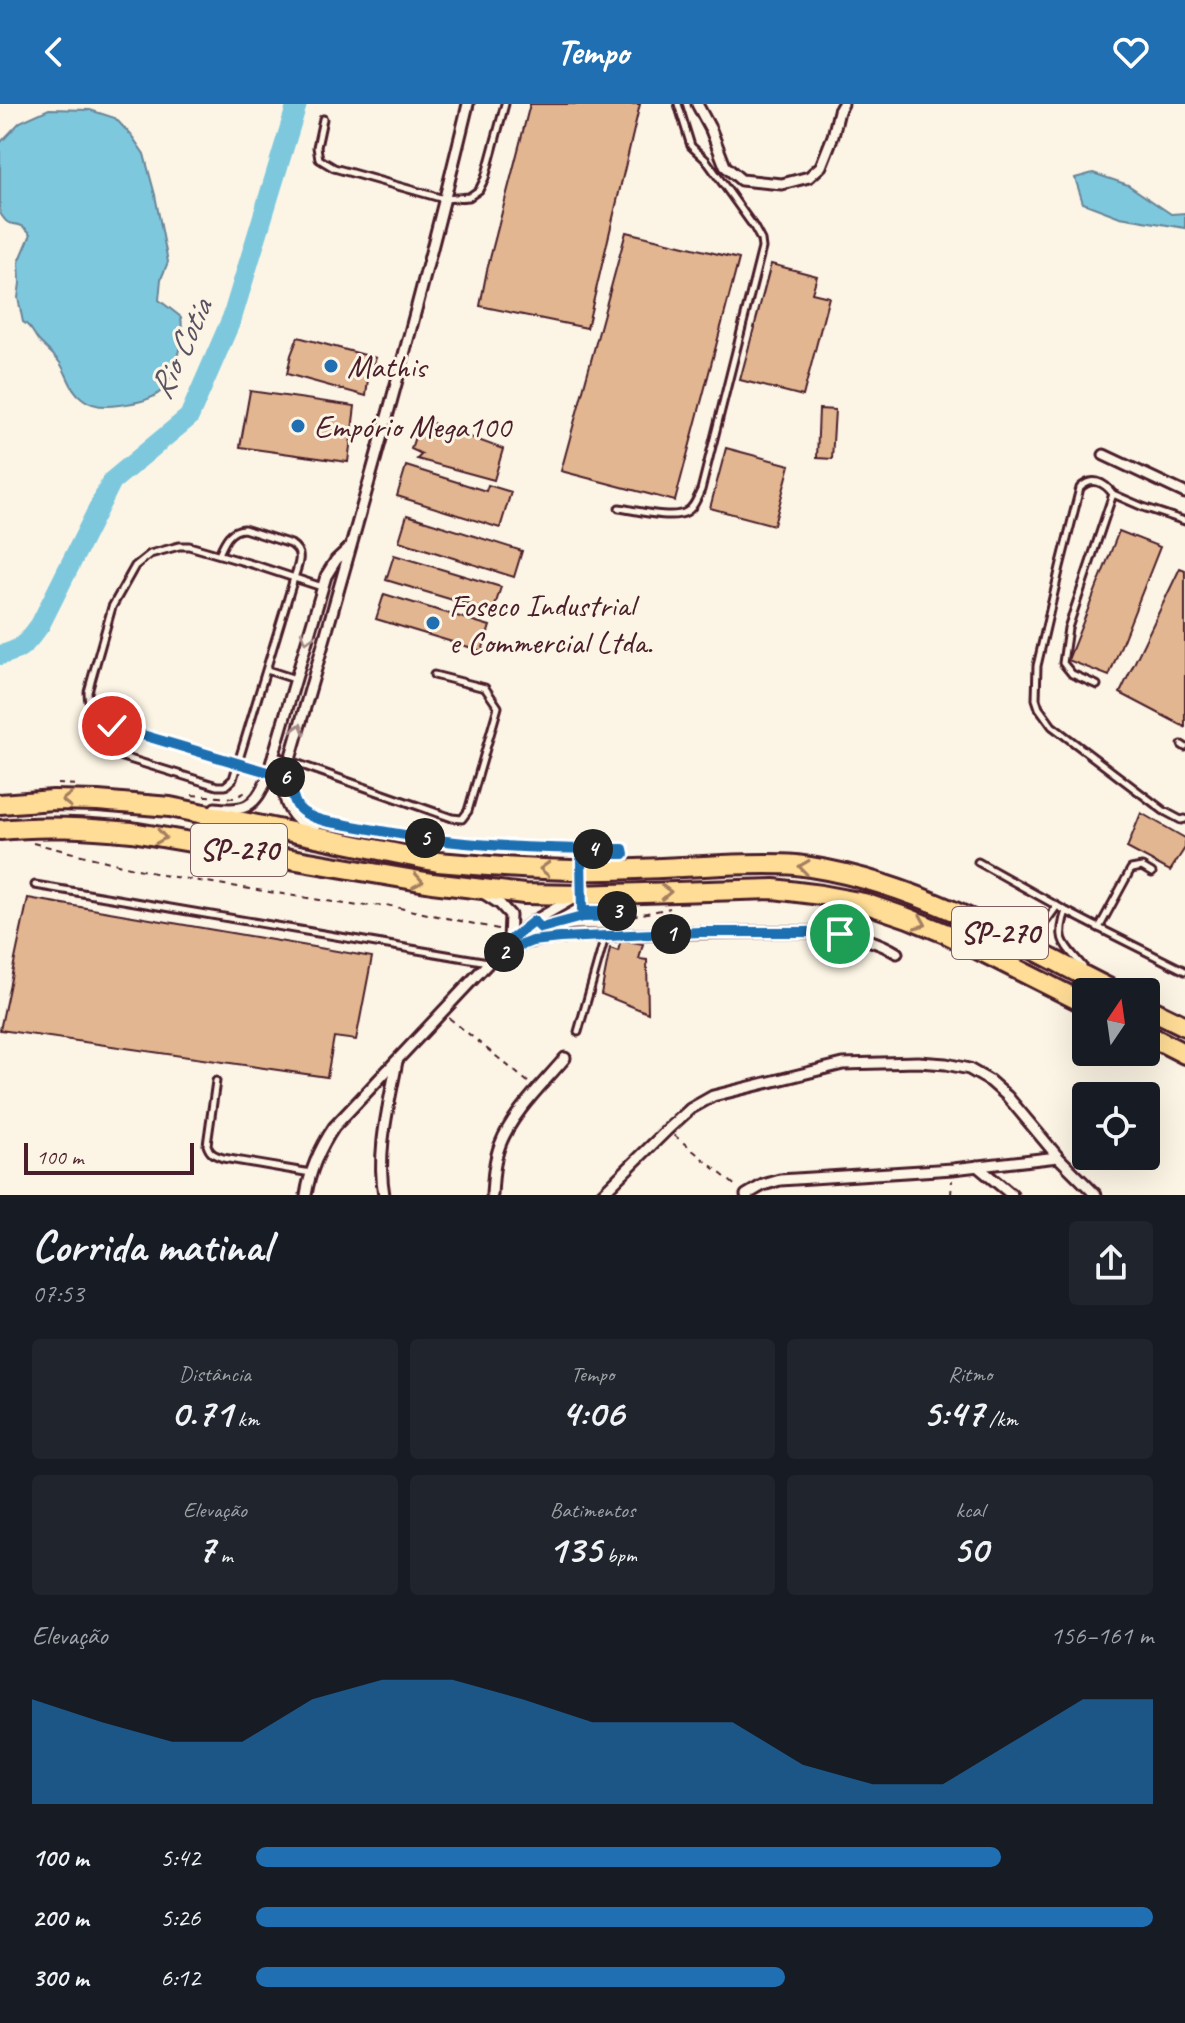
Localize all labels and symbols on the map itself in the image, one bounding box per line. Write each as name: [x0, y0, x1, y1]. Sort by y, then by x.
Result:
water label: Rio Cotia: [138, 289, 223, 406]
place label: Mathis: [347, 346, 429, 387]
marker: Mathis: [322, 357, 340, 375]
place label: Empório Mega100: [314, 406, 514, 447]
marker: Empório Mega100: [289, 417, 307, 435]
place label: Foseco Industrial e Commercial Ltda.: [449, 585, 653, 663]
marker: Foseco Industrial e Commercial Ltda.: [424, 614, 442, 632]
one-way arrow: [300, 630, 317, 644]
pin: [78, 692, 146, 760]
one-way arrow: [290, 722, 306, 736]
pin: 6: [265, 757, 305, 797]
one-way arrow: [60, 791, 73, 809]
pin: 5: [405, 818, 445, 858]
road number: SP-270: [191, 824, 287, 876]
one-way arrow: [154, 827, 168, 844]
pin: 4: [573, 829, 613, 869]
one-way arrow: [797, 859, 811, 876]
one-way arrow: [538, 861, 551, 878]
one-way arrow: [411, 871, 424, 888]
one-way arrow: [660, 883, 673, 900]
pin: 3: [597, 891, 637, 931]
pin: [806, 900, 874, 968]
road number: SP-270: [952, 907, 1048, 959]
pin: 1: [651, 914, 691, 954]
one-way arrow: [913, 914, 928, 930]
pin: 2: [484, 932, 524, 972]
north arrow: [1072, 978, 1160, 1066]
scale bar: [24, 1139, 194, 1175]

